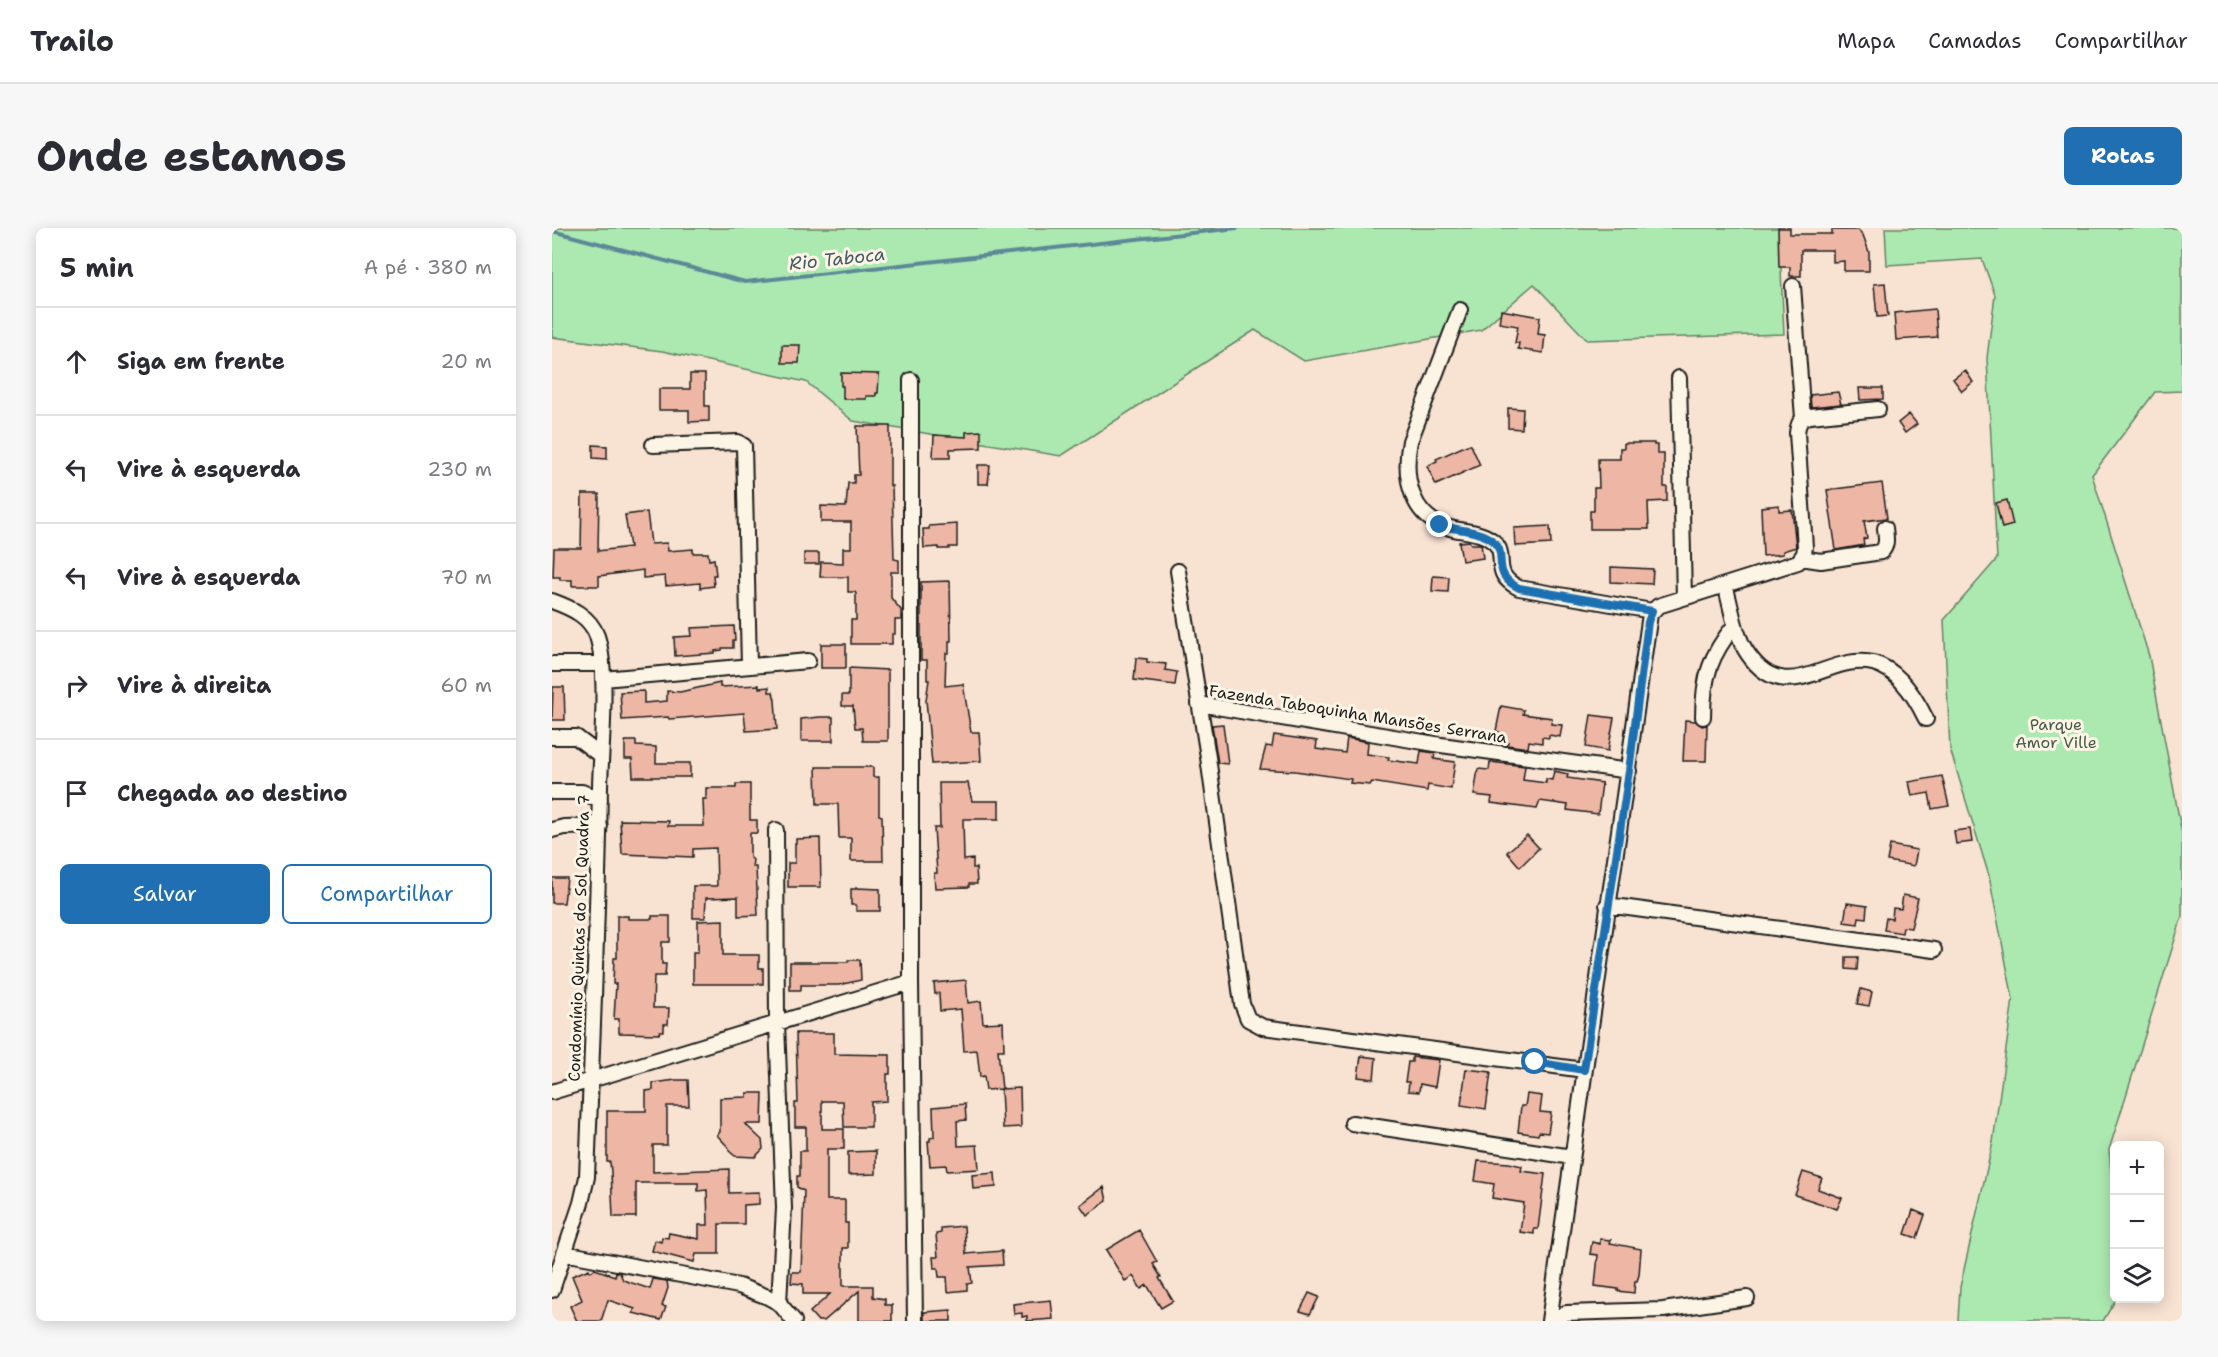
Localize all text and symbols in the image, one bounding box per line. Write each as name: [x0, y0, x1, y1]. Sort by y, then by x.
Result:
text: Trailo: [30, 22, 114, 60]
text: Mapa: [1837, 27, 1895, 55]
text: Camadas: [1928, 27, 2022, 55]
text: Compartilhar: [2055, 27, 2188, 55]
button: Rotas: [2064, 127, 2182, 185]
text: Onde estamos: [36, 128, 347, 184]
water label: Rio Taboca: [788, 242, 886, 276]
text: 5 min: [60, 250, 134, 285]
text: A pé · 380 m: [364, 254, 492, 280]
icon: ahead: [60, 345, 93, 378]
text: Siga em frente: [117, 347, 285, 376]
text: 20 m: [441, 348, 492, 374]
icon: left: [60, 453, 93, 486]
text: Vire à esquerda: [117, 455, 300, 484]
text: 230 m: [427, 456, 492, 482]
route end: [1426, 511, 1452, 537]
icon: left: [60, 561, 93, 594]
text: Vire à esquerda: [117, 563, 300, 592]
text: 70 m: [440, 564, 492, 590]
icon: right: [60, 669, 93, 702]
text: Vire à direita: [117, 671, 271, 700]
text: 60 m: [440, 672, 492, 698]
street label: Fazenda Taboquinha Mansões Serrana: [1208, 680, 1508, 748]
park label: Parque Amor Ville: [2015, 714, 2097, 753]
icon: arrive: [60, 777, 93, 810]
text: Chegada ao destino: [117, 779, 348, 808]
street label: Condomínio Quintas do Sol Quadra 7: [563, 794, 595, 1082]
button: Salvar: [60, 864, 270, 924]
button: Compartilhar: [282, 864, 492, 924]
route start: [1521, 1048, 1547, 1074]
map controls: [2110, 1141, 2164, 1303]
button: +: [2110, 1141, 2164, 1195]
button: −: [2110, 1195, 2164, 1249]
button: layers: [2110, 1249, 2164, 1303]

